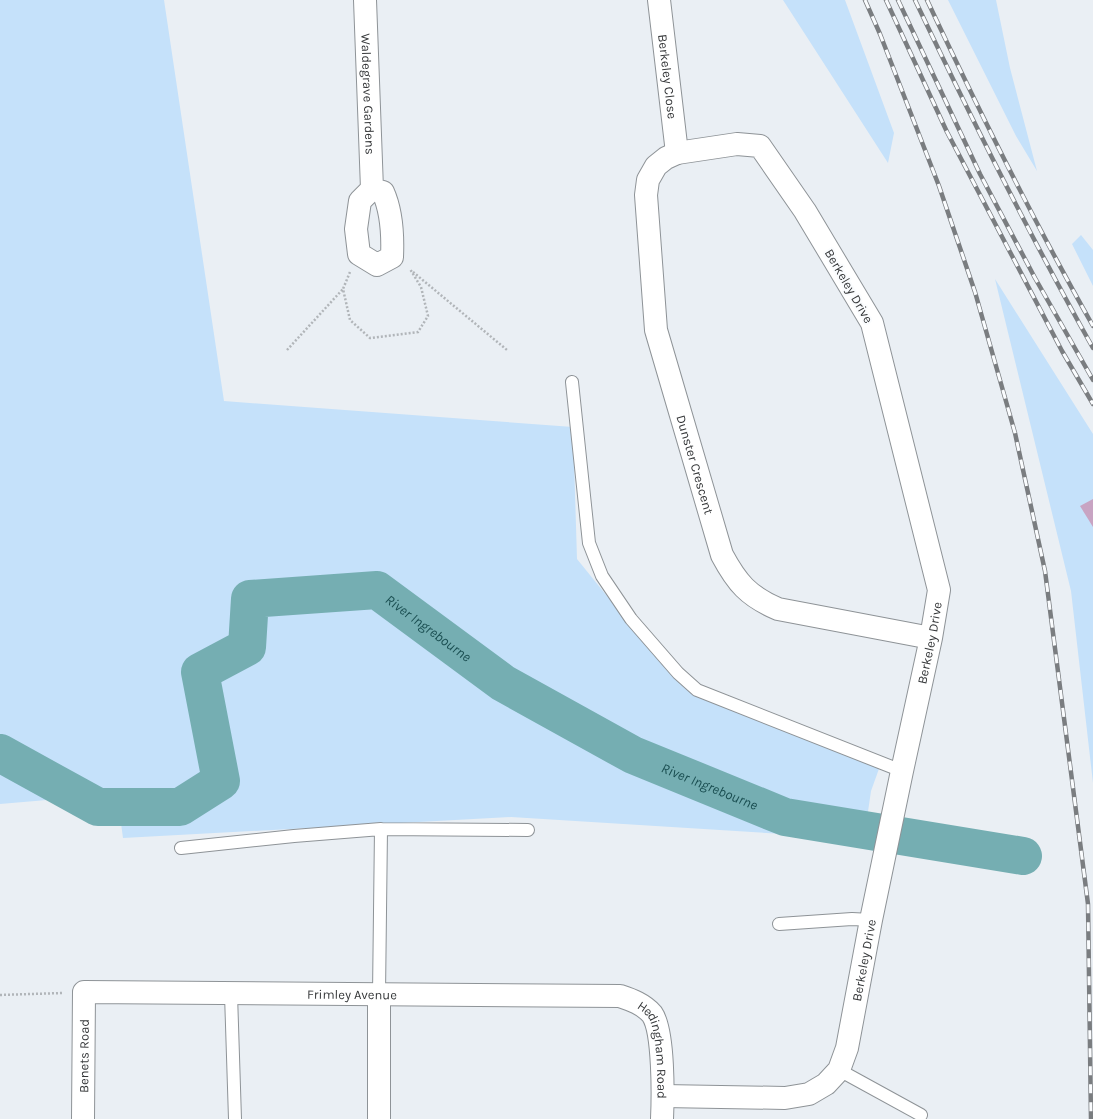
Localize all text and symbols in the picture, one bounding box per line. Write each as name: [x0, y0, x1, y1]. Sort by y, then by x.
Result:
street label: Waldegrave Gardens: [359, 33, 378, 155]
street label: Berkeley Close: [656, 33, 680, 120]
street label: Berkeley Drive: [822, 246, 876, 326]
street label: Dunster Crescent: [674, 413, 717, 516]
water label: River Ingrebourne: [382, 591, 475, 666]
street label: Berkeley Drive: [914, 600, 944, 685]
water label: River Ingrebourne: [659, 759, 761, 814]
street label: Berkeley Drive: [848, 917, 879, 1002]
street label: Frimley Avenue: [307, 986, 397, 1002]
street label: Hedingham Road: [635, 997, 670, 1099]
street label: Benets Road: [76, 1019, 91, 1093]

